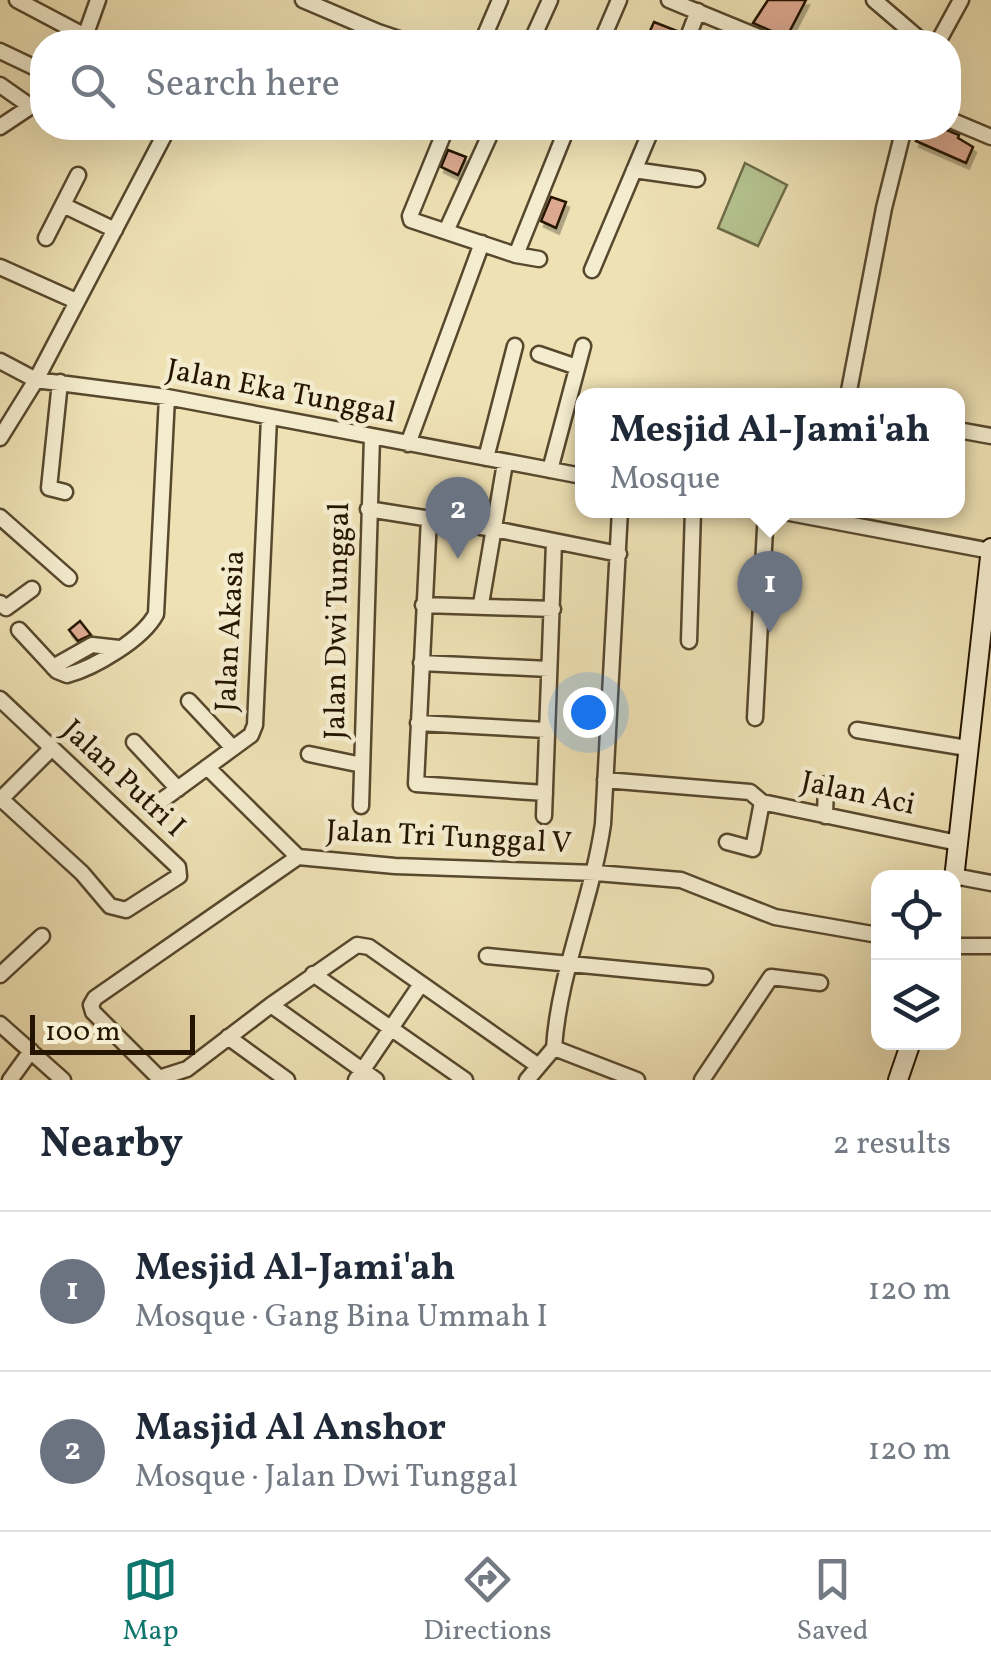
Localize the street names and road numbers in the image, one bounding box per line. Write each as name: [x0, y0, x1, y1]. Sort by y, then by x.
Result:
street label: Jalan Eka Tunggal: [163, 349, 399, 435]
street label: Jalan Dwi Tunggal: [315, 502, 361, 740]
street label: Jalan Akasia: [206, 549, 256, 713]
street label: Jalan Putri I: [52, 711, 194, 847]
street label: Jalan Aci: [797, 761, 919, 827]
street label: Jalan Tri Tunggal V: [325, 811, 573, 865]

